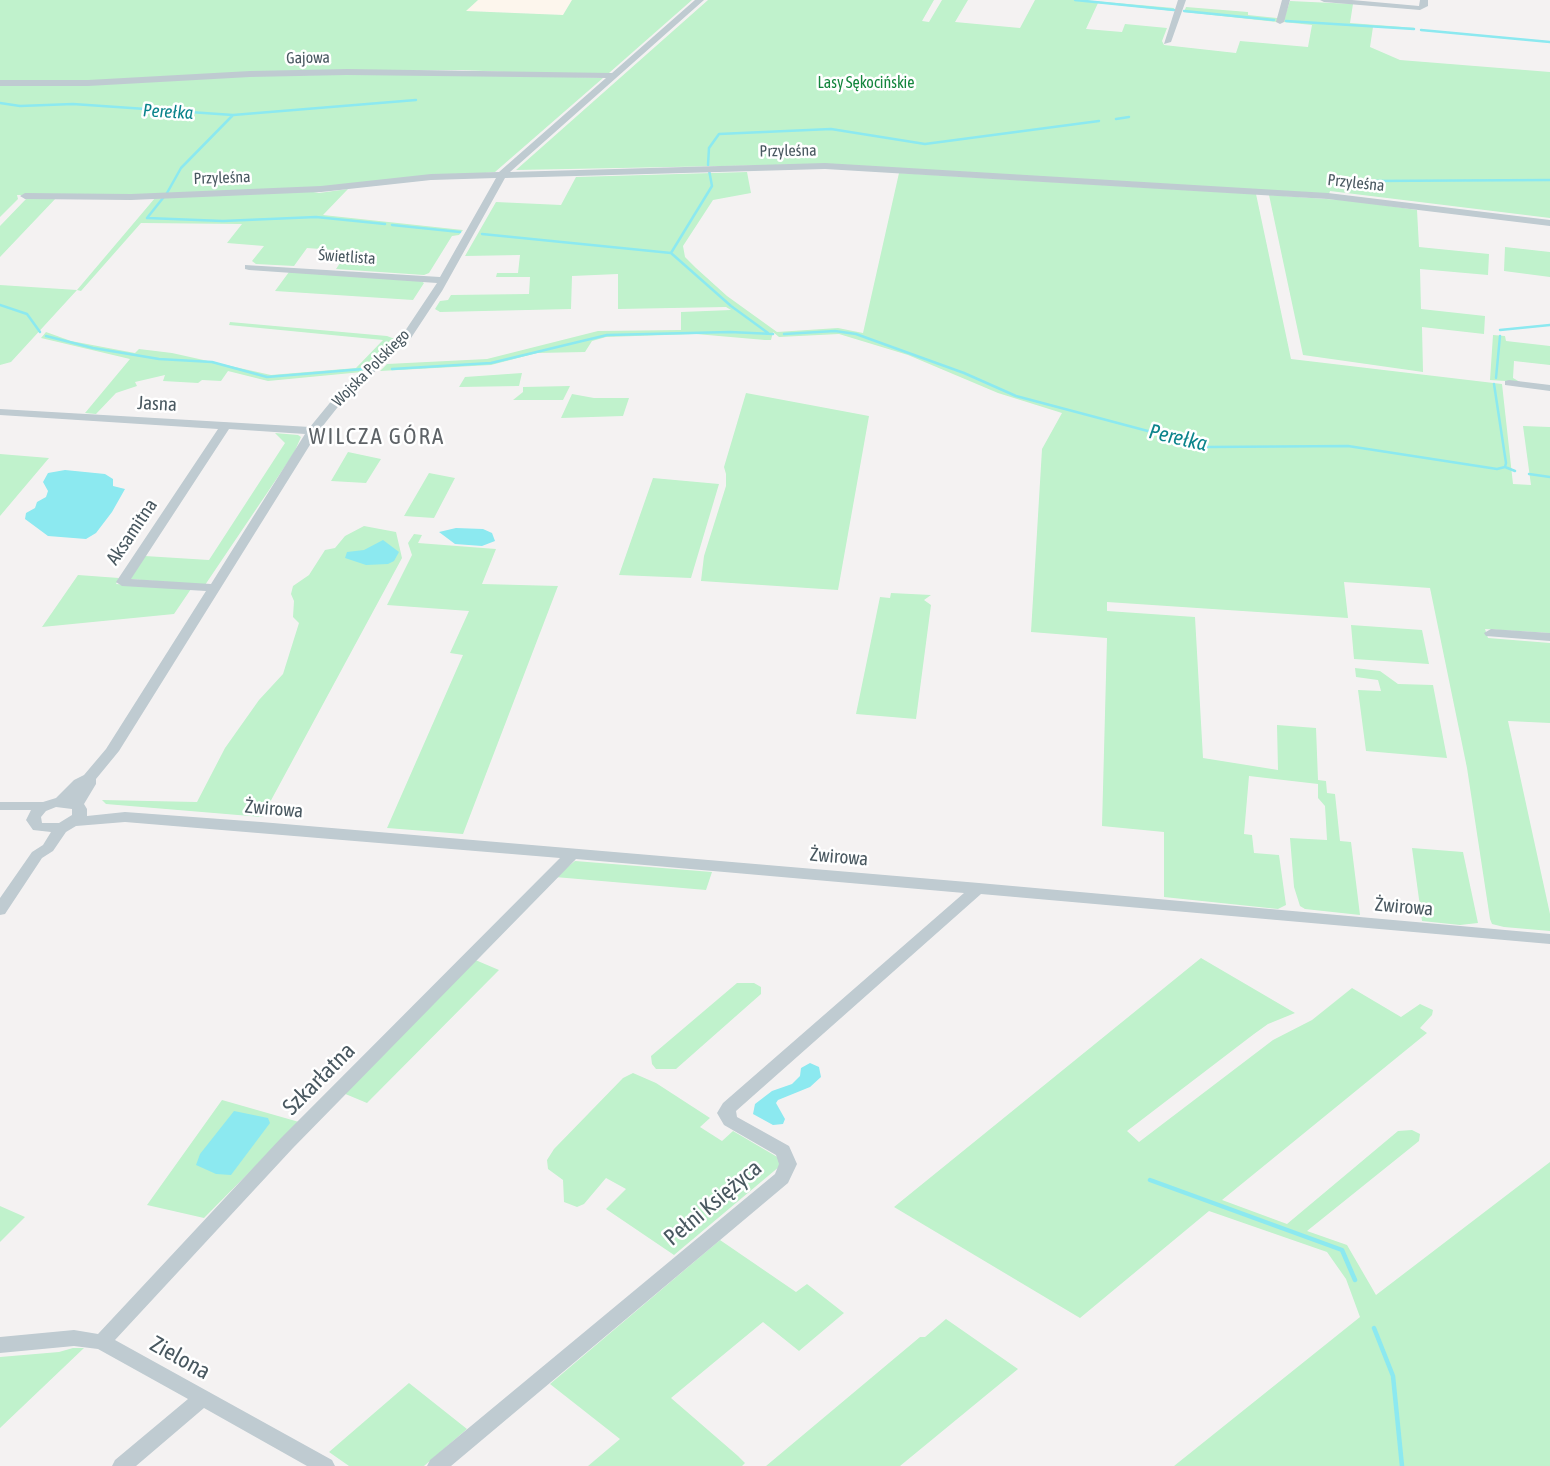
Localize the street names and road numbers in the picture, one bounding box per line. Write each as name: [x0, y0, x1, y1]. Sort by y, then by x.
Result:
street label: Gajowa: [286, 48, 330, 68]
street label: Przyleśna: [759, 141, 817, 161]
street label: Przyleśna: [193, 167, 251, 189]
street label: Przyleśna: [1327, 170, 1385, 196]
street label: Świetlista: [318, 245, 376, 269]
street label: Wojska Polskiego: [328, 325, 414, 411]
street label: Jasna: [137, 392, 177, 416]
street label: Aksamitna: [102, 495, 162, 569]
street label: Żwirowa: [244, 795, 304, 823]
street label: Żwirowa: [809, 843, 869, 871]
street label: Żwirowa: [1374, 893, 1434, 921]
street label: Szkarłatna: [277, 1037, 361, 1121]
street label: Pełni Księżyca: [659, 1154, 767, 1252]
street label: Zielona: [145, 1330, 215, 1386]

